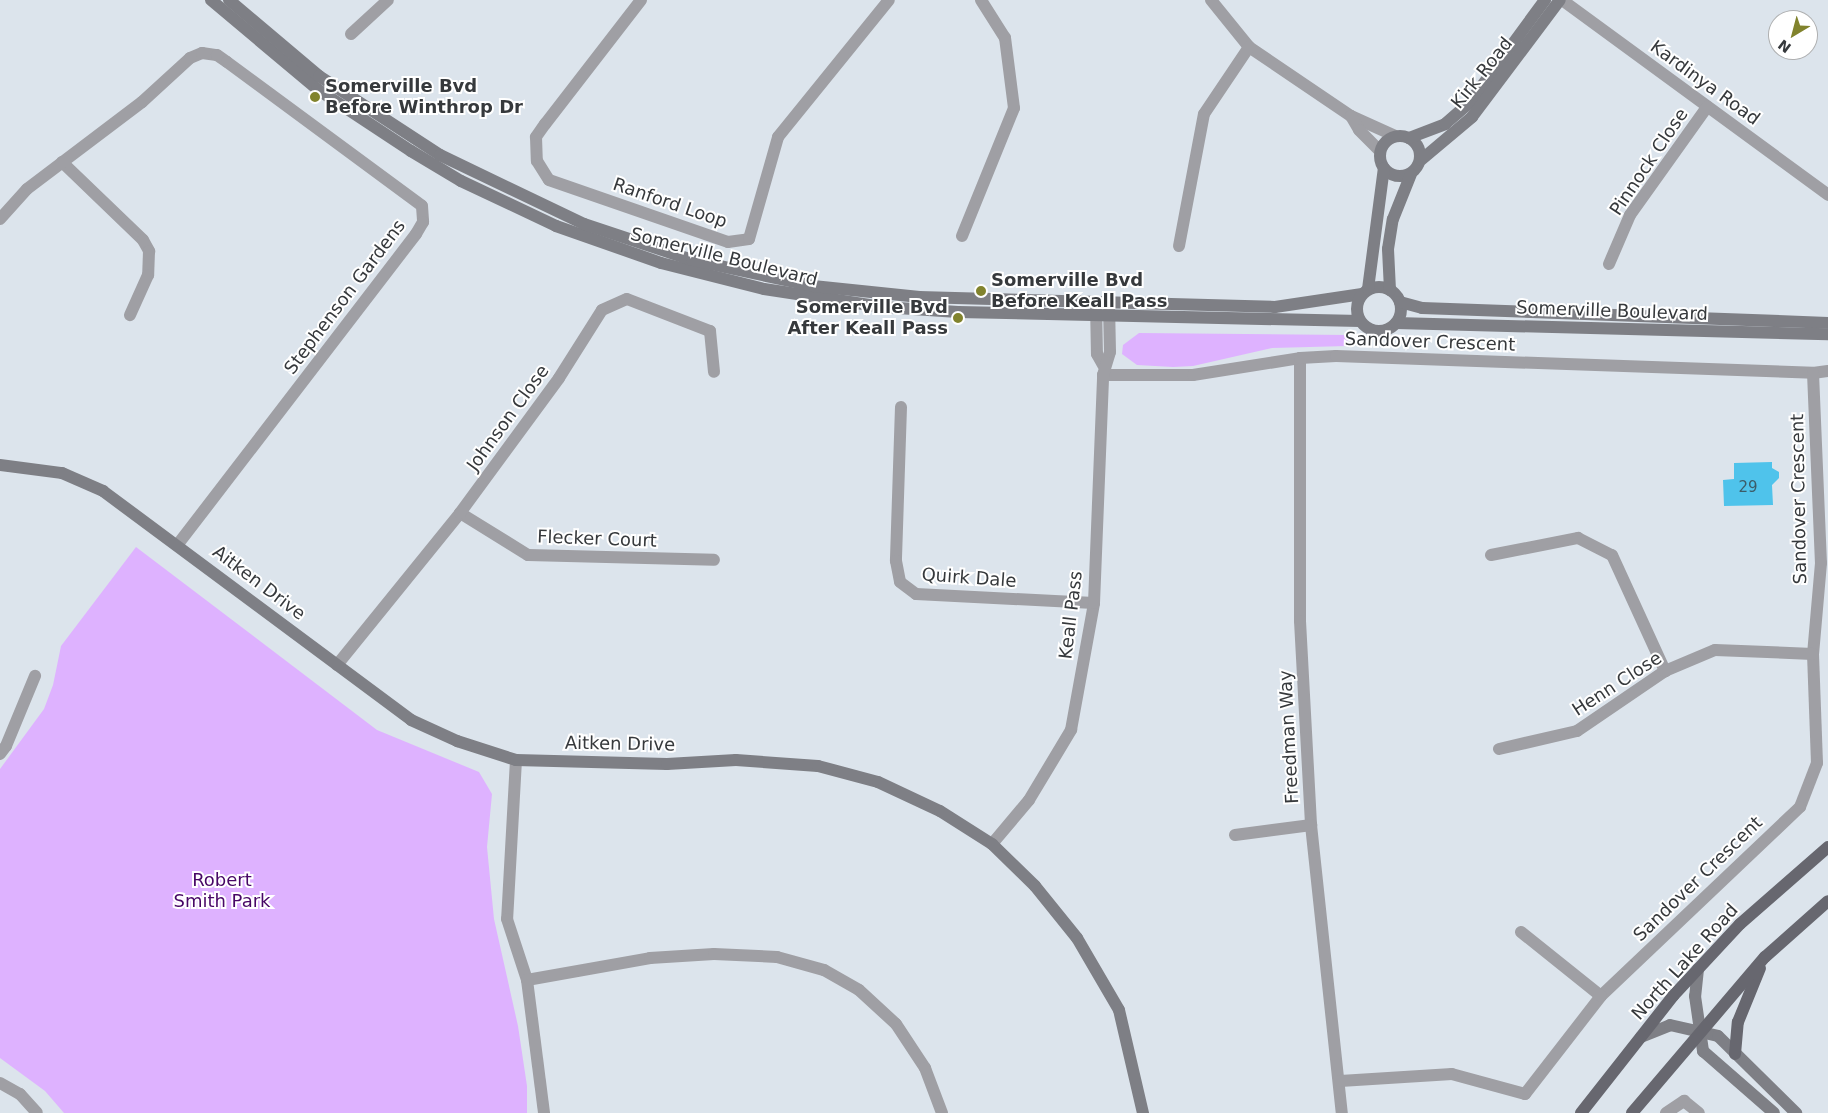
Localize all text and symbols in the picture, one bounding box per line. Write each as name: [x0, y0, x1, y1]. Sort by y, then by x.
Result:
north arrow: [1768, 10, 1818, 60]
street label: Kirk Road: [1447, 33, 1517, 113]
street label: Kardinya Road: [1646, 36, 1764, 130]
text: N: [1775, 36, 1794, 56]
place label: Somerville Bvd Before Winthrop Dr: [325, 76, 523, 118]
marker: Somerville Bvd Before Winthrop Dr: [309, 91, 321, 103]
street label: Pinnock Close: [1605, 104, 1693, 220]
street label: Ranford Loop: [610, 173, 730, 233]
street label: Stephenson Gardens: [280, 216, 410, 378]
street label: Somerville Boulevard: [628, 223, 820, 291]
place label: Somerville Bvd Before Keall Pass: [991, 270, 1167, 312]
marker: Somerville Bvd Before Keall Pass: [975, 285, 987, 297]
place label: Somerville Bvd After Keall Pass: [787, 297, 948, 340]
street label: Somerville Boulevard: [1516, 297, 1708, 325]
marker: Somerville Bvd After Keall Pass: [952, 312, 964, 324]
street label: Sandover Crescent: [1344, 328, 1516, 356]
street label: Johnson Close: [462, 361, 554, 475]
street label: Sandover Crescent: [1787, 414, 1811, 584]
house number: 29: [1738, 479, 1758, 497]
street label: Flecker Court: [537, 526, 657, 552]
street label: Aitken Drive: [208, 541, 310, 625]
street label: Quirk Dale: [921, 564, 1017, 592]
street label: Keall Pass: [1055, 570, 1087, 660]
street label: Henn Close: [1568, 647, 1666, 721]
street label: Freedman Way: [1275, 670, 1303, 804]
street label: Aitken Drive: [565, 732, 675, 756]
street label: Sandover Crescent: [1629, 812, 1767, 946]
park label: Robert Smith Park: [173, 870, 271, 912]
street label: North Lake Road: [1627, 899, 1743, 1025]

